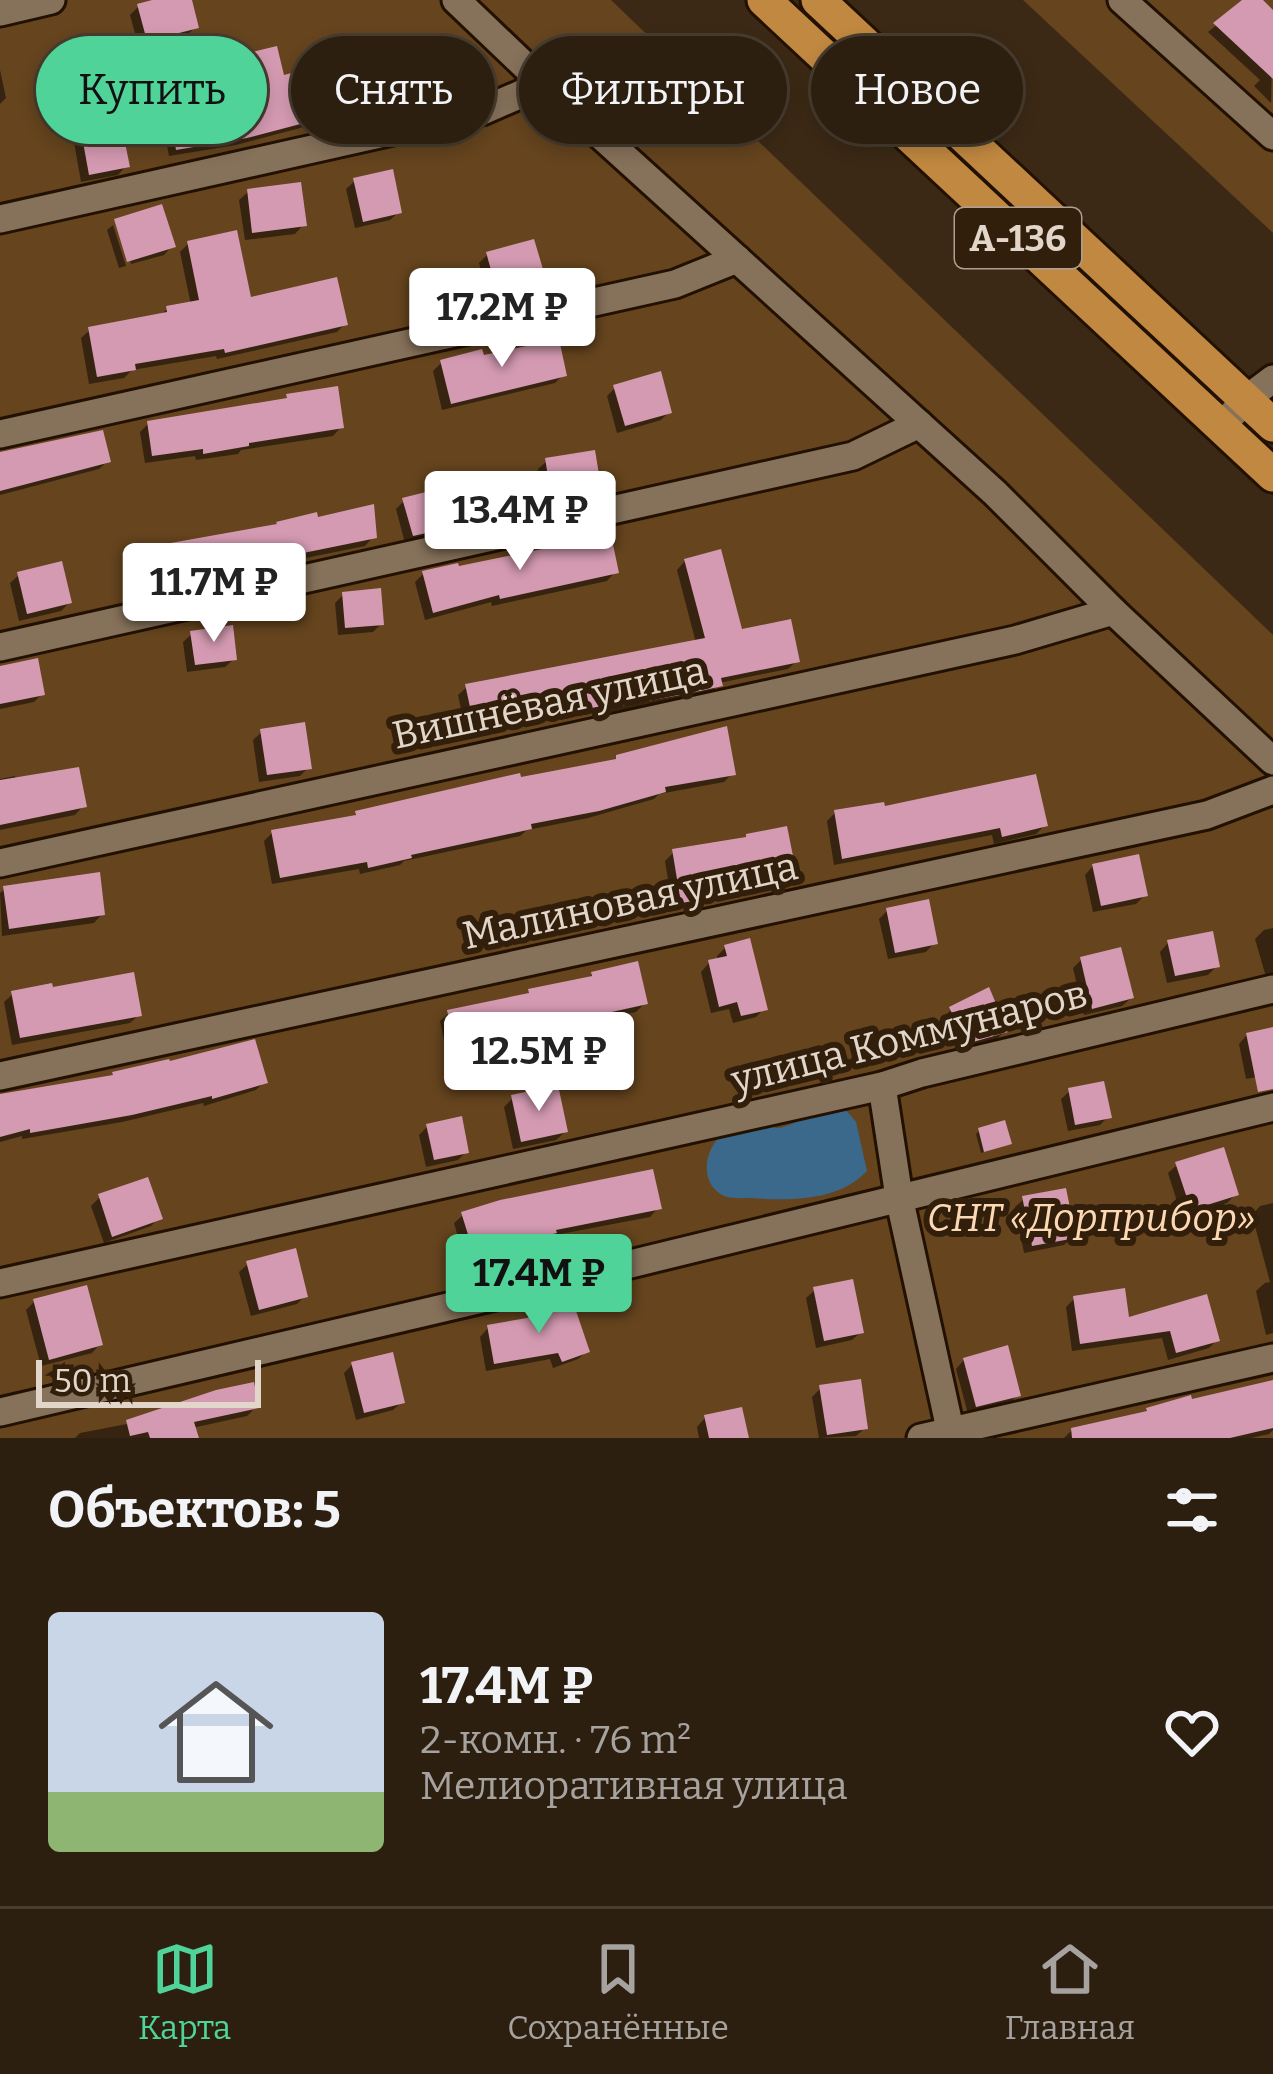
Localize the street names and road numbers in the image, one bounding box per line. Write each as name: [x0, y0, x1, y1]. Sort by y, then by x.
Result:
road number: А-136: [955, 208, 1081, 268]
street label: Вишнёвая улица: [388, 647, 710, 759]
street label: Малиновая улица: [459, 843, 802, 959]
street label: улица Коммунаров: [726, 971, 1092, 1104]

